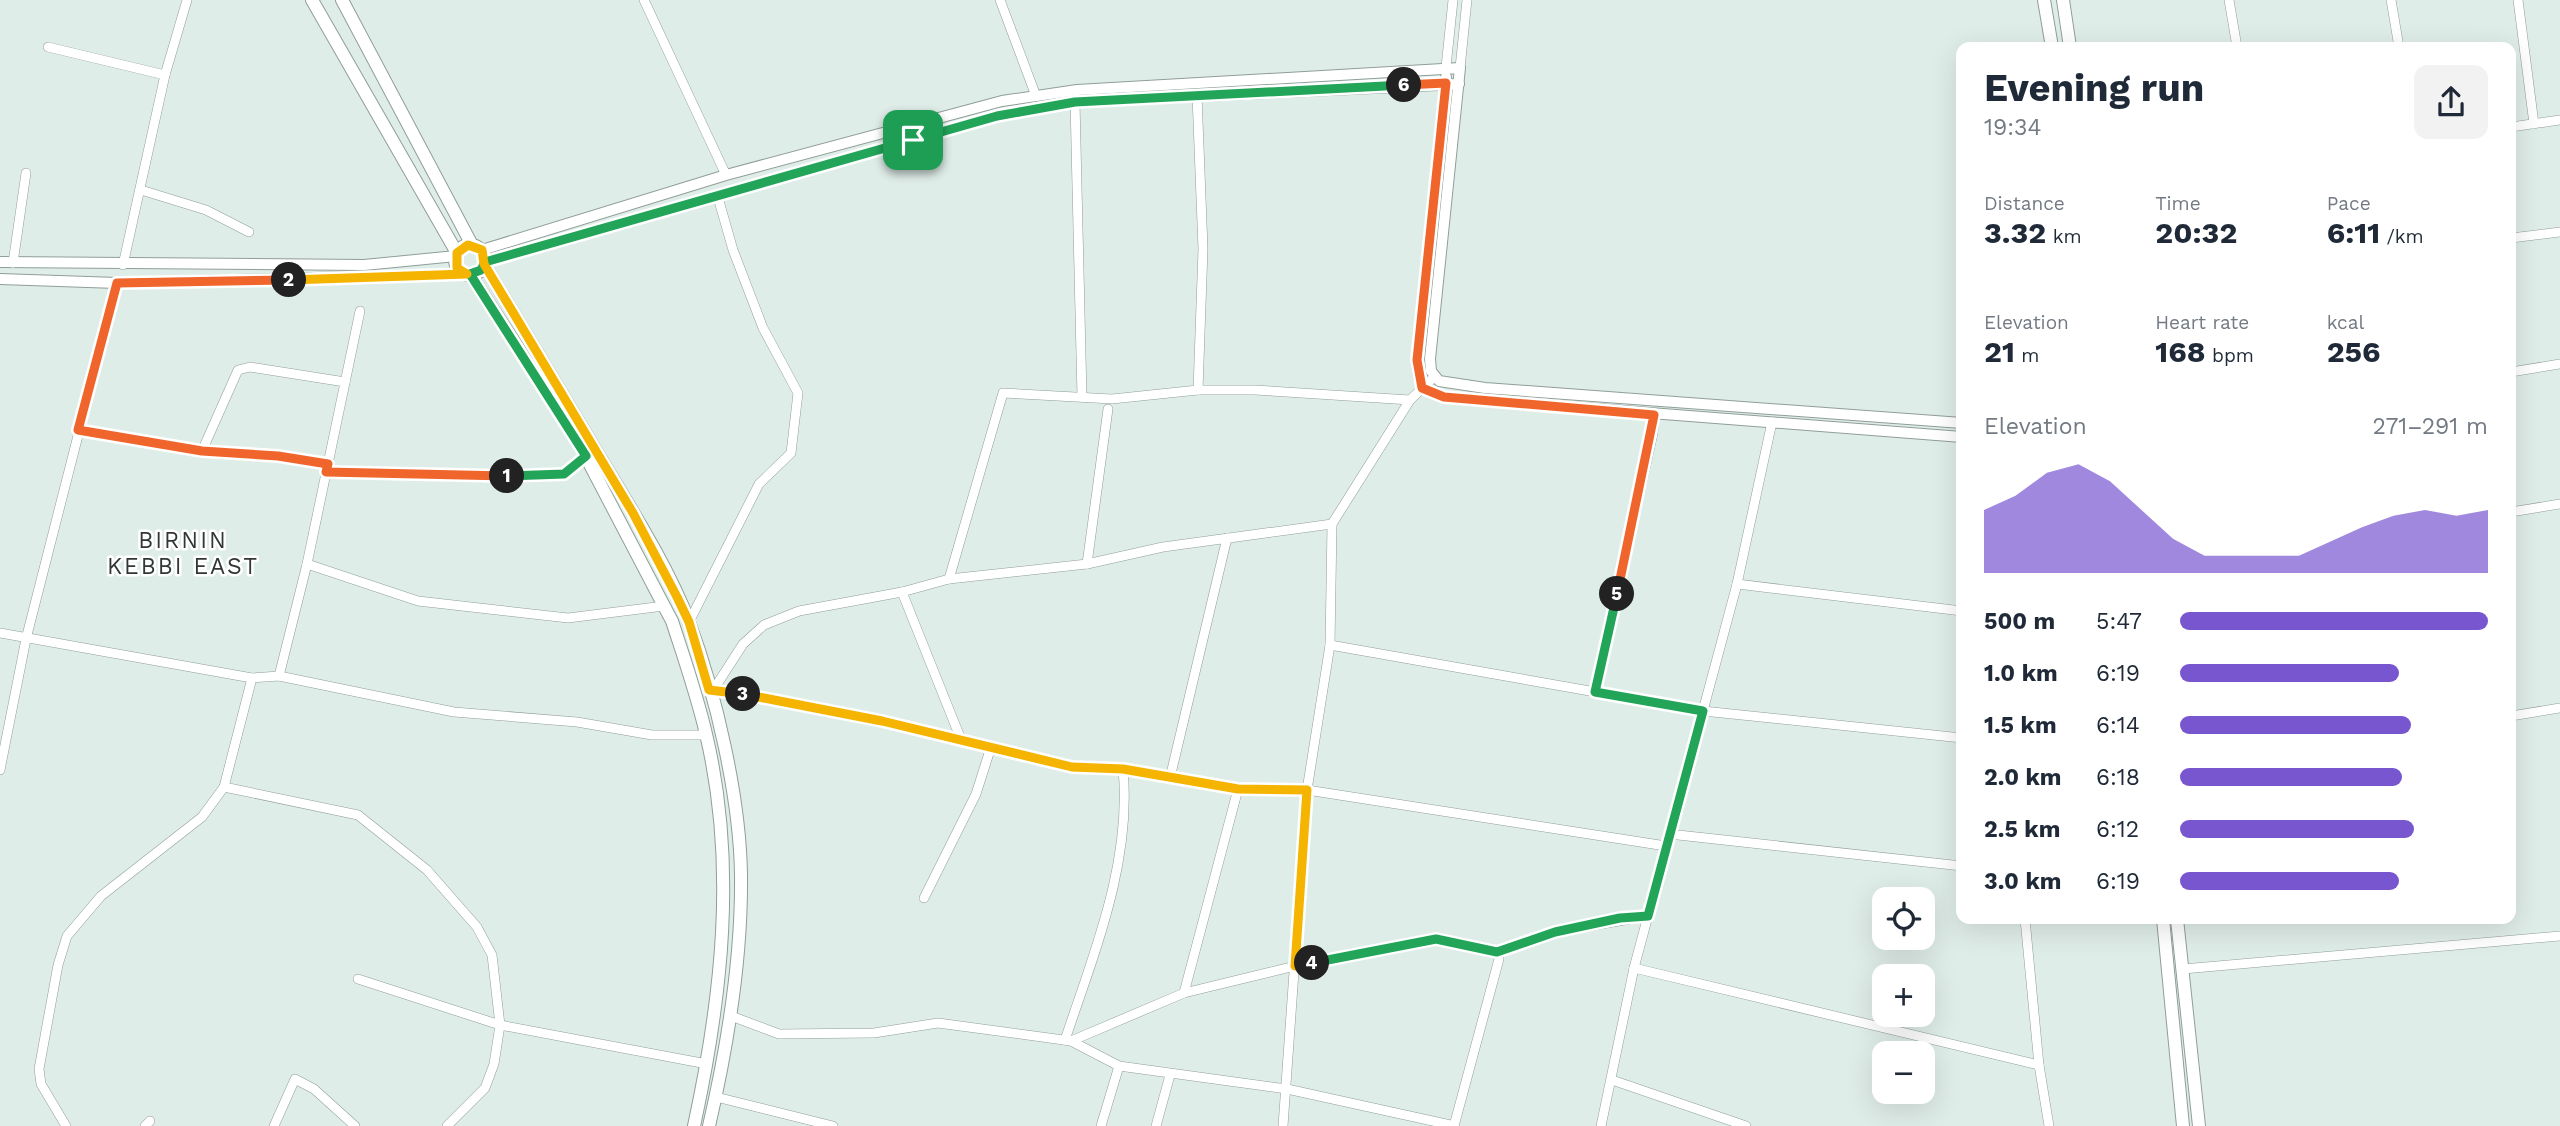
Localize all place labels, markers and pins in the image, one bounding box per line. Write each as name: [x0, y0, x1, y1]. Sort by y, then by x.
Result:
pin: 6: [1386, 68, 1422, 102]
pin: [883, 110, 943, 170]
pin: 2: [272, 262, 306, 298]
pin: 1: [490, 458, 524, 494]
pin: 5: [1600, 576, 1634, 612]
pin: 3: [726, 676, 760, 712]
pin: 4: [1294, 946, 1330, 981]

